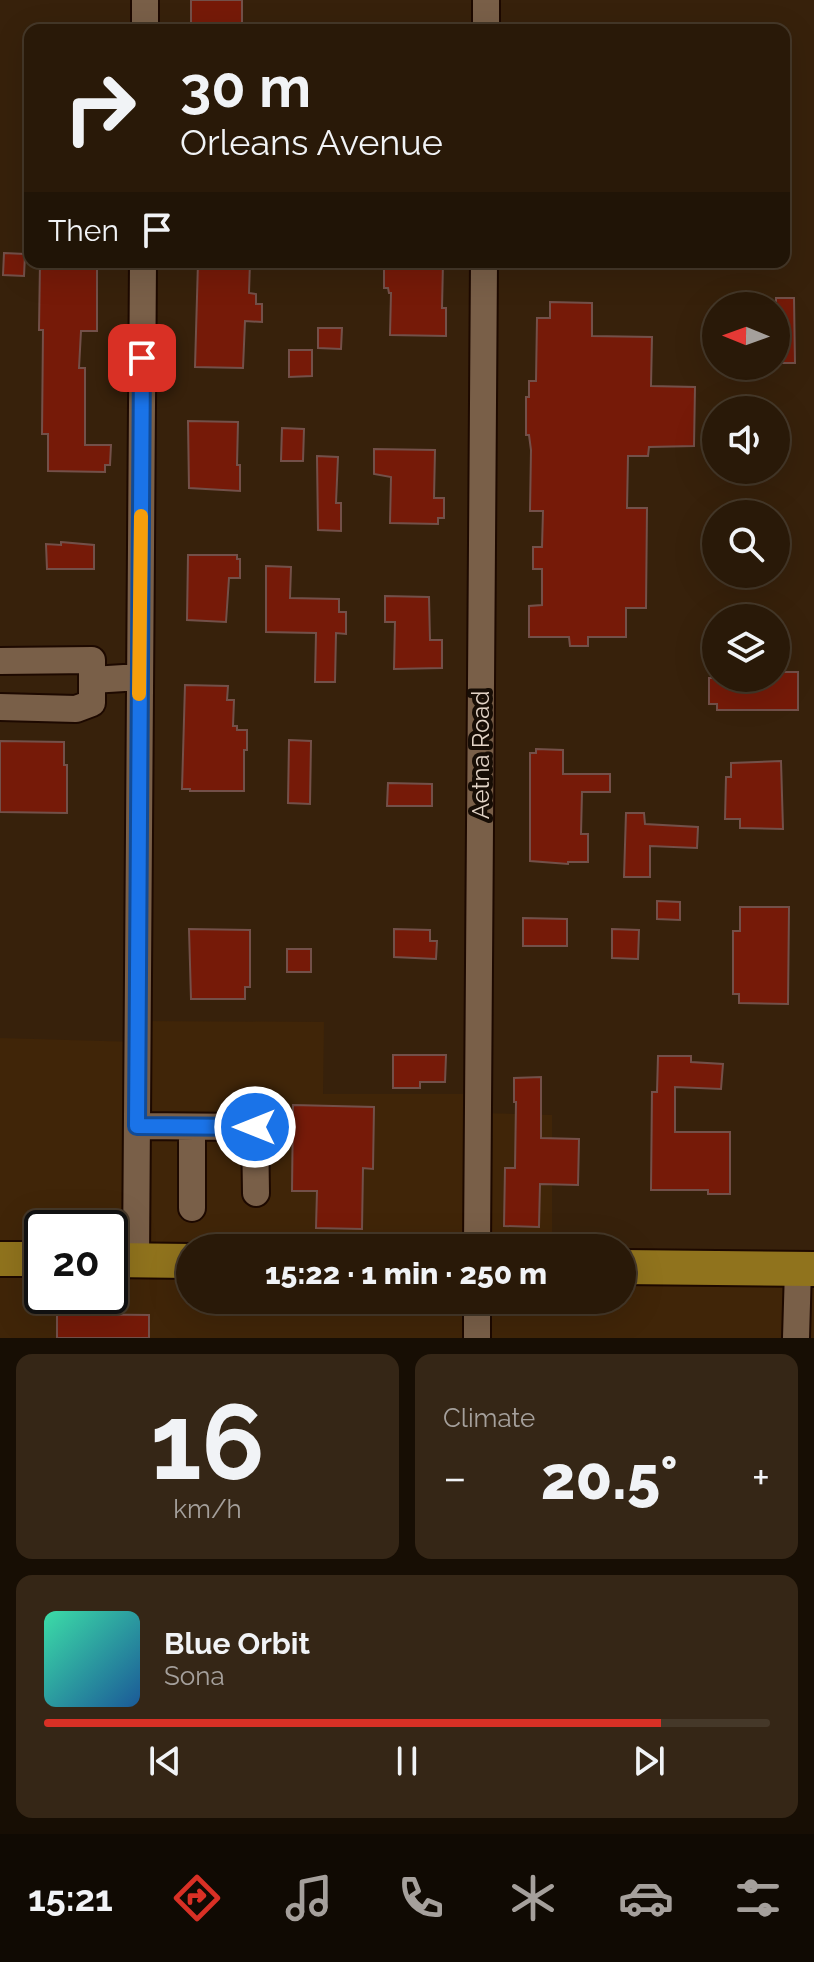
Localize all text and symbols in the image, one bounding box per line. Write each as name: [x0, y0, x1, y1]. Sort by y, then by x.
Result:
text: 30 m: [180, 54, 311, 120]
icon: right: [48, 56, 152, 160]
text: Orleans Avenue: [180, 121, 443, 163]
icon: arrive: [135, 208, 179, 252]
text: Then: [48, 213, 119, 248]
north arrow: [702, 292, 790, 380]
map controls: [702, 292, 790, 692]
pin: [108, 324, 176, 392]
icon: arrive: [120, 336, 164, 380]
button: sound: [702, 396, 790, 484]
button: search: [702, 500, 790, 588]
button: layers: [702, 604, 790, 692]
street label: Aetna Road: [466, 691, 495, 819]
position arrow: [213, 1085, 297, 1169]
speed limit sign: 20: [24, 1210, 128, 1314]
text: 15:22 · 1 min · 250 m: [265, 1256, 547, 1291]
text: 16: [150, 1381, 265, 1503]
text: Climate: [443, 1403, 535, 1433]
text: 20.5°: [541, 1443, 678, 1513]
text: −: [443, 1452, 467, 1503]
text: +: [752, 1452, 770, 1503]
text: km/h: [173, 1494, 242, 1524]
text: Blue Orbit: [164, 1626, 310, 1661]
text: Sona: [164, 1661, 225, 1691]
icon: previous: [143, 1739, 187, 1783]
icon: pause: [385, 1739, 429, 1783]
icon: next: [627, 1739, 671, 1783]
icon: directions: [169, 1870, 225, 1926]
icon: music: [281, 1870, 337, 1926]
icon: phone: [393, 1870, 449, 1926]
icon: climate: [505, 1870, 561, 1926]
icon: car: [618, 1870, 674, 1926]
icon: filters: [730, 1870, 786, 1926]
text: 15:21: [28, 1877, 113, 1919]

